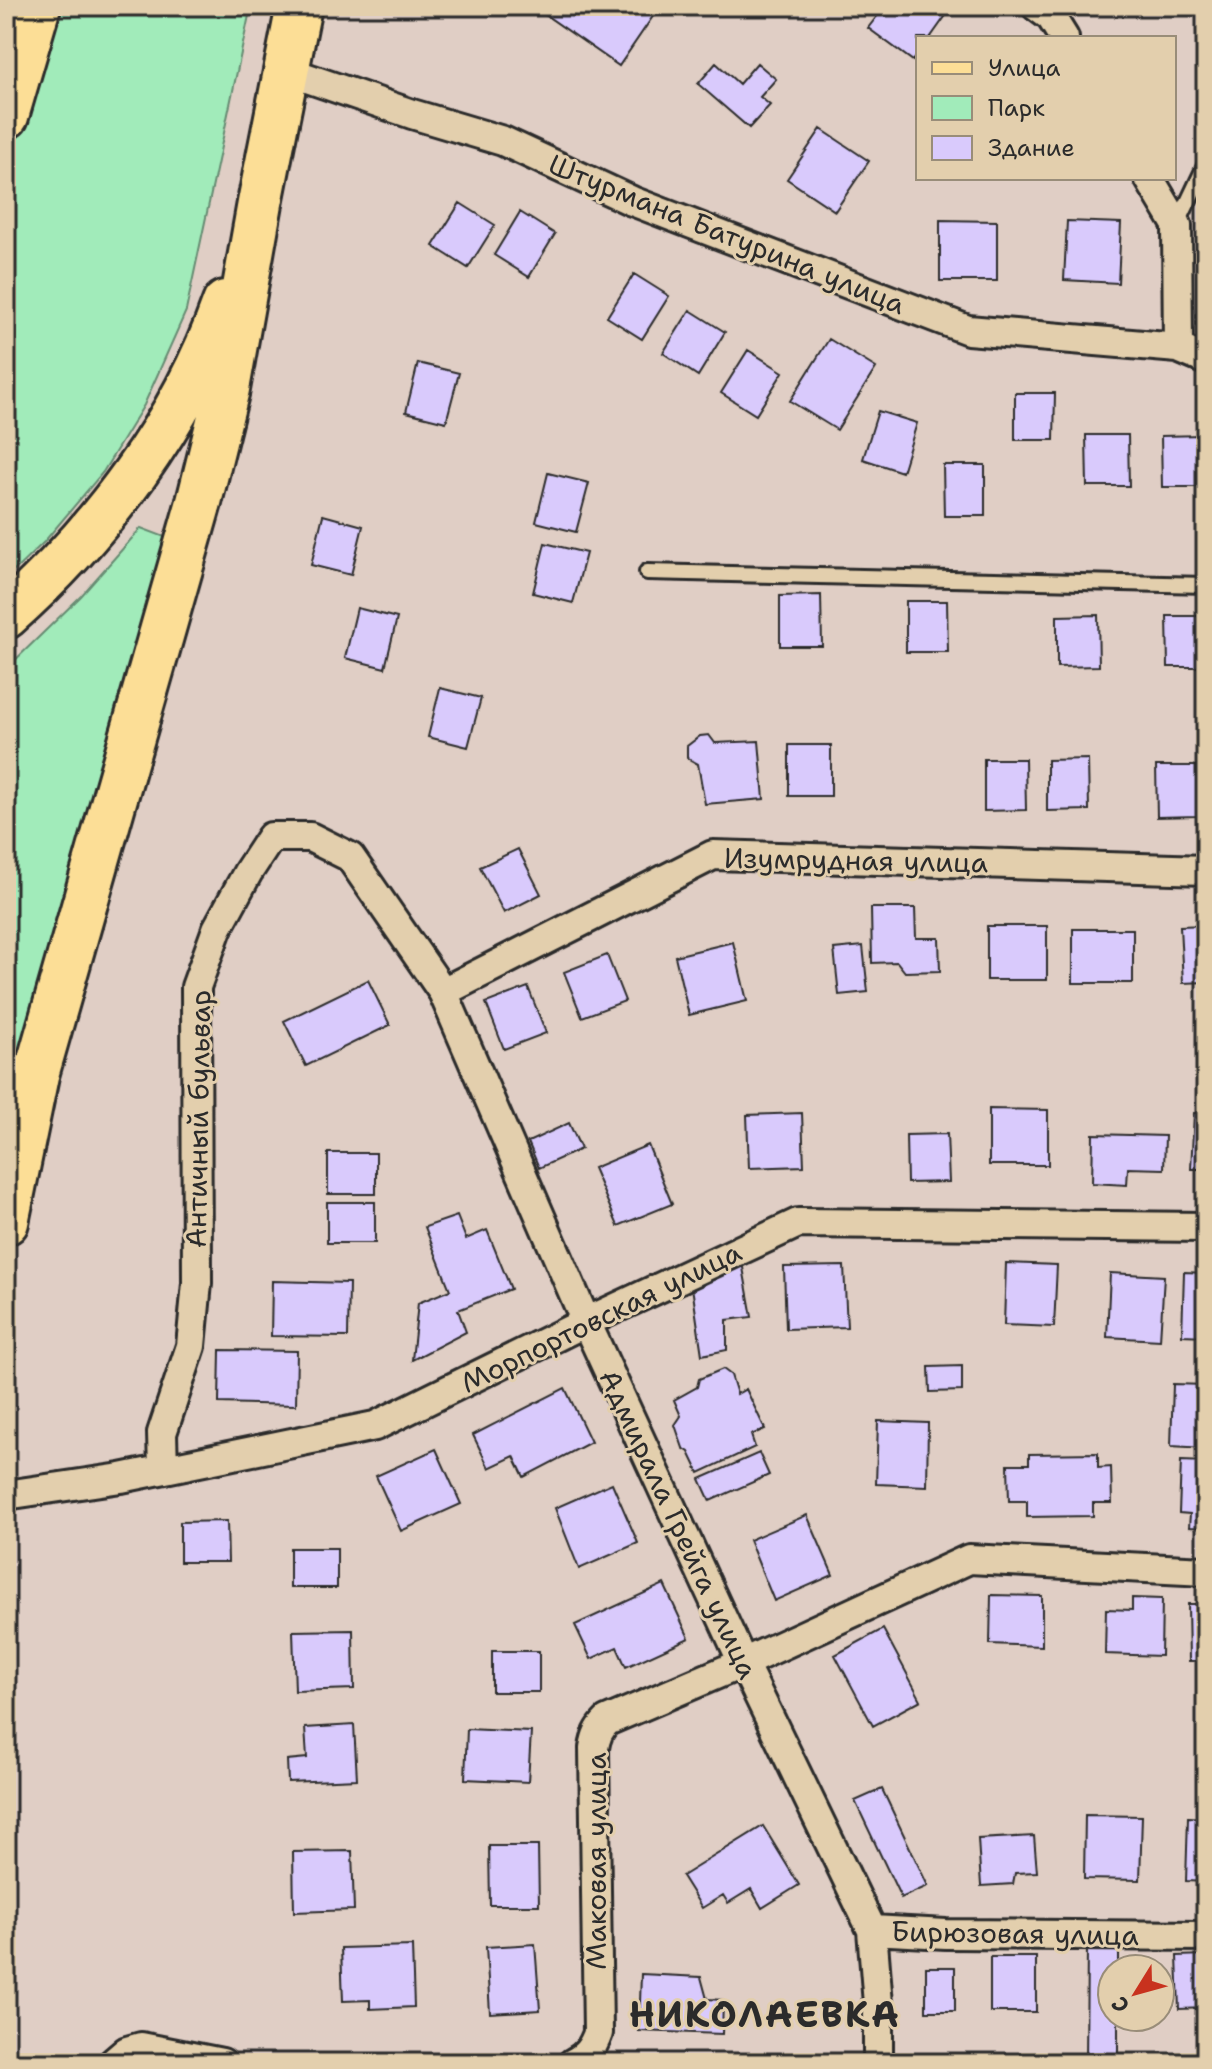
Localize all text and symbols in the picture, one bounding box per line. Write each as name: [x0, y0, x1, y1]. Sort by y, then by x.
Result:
legend: [916, 36, 1176, 180]
text: Улица: [988, 52, 1061, 84]
text: Парк: [988, 92, 1045, 124]
text: Здание: [988, 132, 1075, 164]
street label: Штурмана Батурина улица: [543, 145, 911, 323]
street label: Изумрудная улица: [724, 839, 988, 881]
street label: Античный бульвар: [177, 989, 219, 1249]
street label: Морпортовская улица: [454, 1232, 748, 1402]
street label: Адмирала Грейга улица: [591, 1363, 767, 1685]
street label: Маковая улица: [577, 1752, 615, 1970]
street label: Бирюзовая улица: [891, 1912, 1139, 1954]
north arrow: [1096, 1953, 1176, 2033]
district label: НИКОЛАЕВКА: [629, 1990, 901, 2039]
text: С: [1105, 1991, 1136, 2019]

